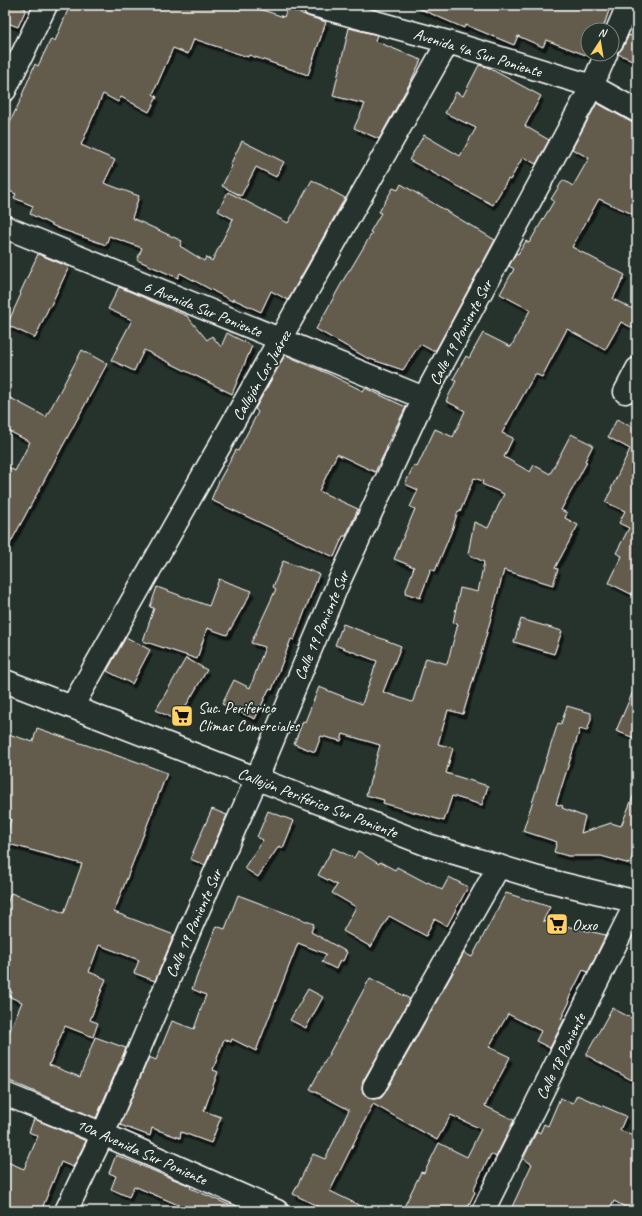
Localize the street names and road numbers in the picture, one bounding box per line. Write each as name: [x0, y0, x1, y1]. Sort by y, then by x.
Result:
street label: Avenida 4a Sur Poniente: [411, 24, 546, 82]
street label: Calle 19 Poniente Sur: [425, 274, 498, 389]
street label: 6 Avenida Sur Poniente: [141, 276, 266, 342]
street label: Callejón Los Juárez: [228, 325, 297, 424]
street label: Calle 19 Poniente Sur: [290, 566, 355, 683]
street label: Callejón Periférico Sur Poniente: [235, 763, 402, 843]
street label: Calle 19 Poniente Sur: [161, 864, 228, 981]
street label: Calle 18 Poniente: [532, 1009, 591, 1103]
street label: 10a Avenida Sur Poniente: [73, 1114, 211, 1190]

